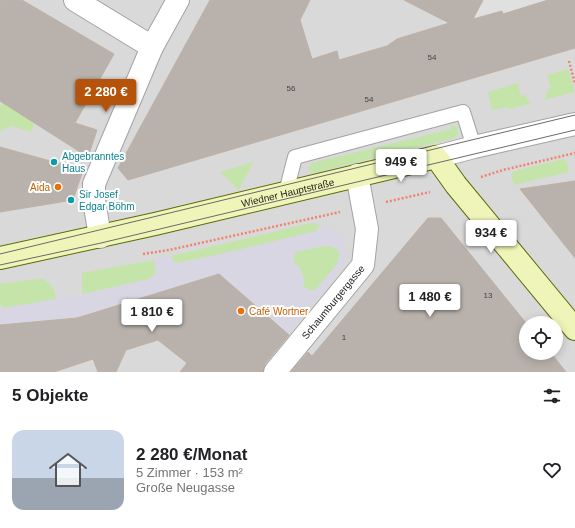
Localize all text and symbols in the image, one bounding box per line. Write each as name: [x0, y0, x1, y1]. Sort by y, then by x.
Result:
house number: 54: [428, 53, 437, 62]
pin: 2 280 €: [69, 79, 143, 113]
text: 2 280 €: [84, 84, 128, 99]
house number: 56: [287, 84, 296, 93]
house number: 54: [365, 95, 374, 104]
pin: 949 €: [373, 149, 429, 183]
place label: Abgebranntes Haus: [62, 151, 124, 174]
text: 949 €: [385, 154, 417, 169]
marker: Abgebranntes Haus: [49, 157, 59, 167]
street label: Wiedner Hauptstraße: [240, 176, 336, 209]
place label: Aida: [30, 182, 50, 193]
marker: Aida: [53, 182, 63, 192]
place label: Sir Josef Edgar Böhm: [79, 189, 135, 212]
marker: Sir Josef Edgar Böhm: [66, 195, 76, 205]
pin: 934 €: [463, 220, 519, 254]
text: 934 €: [475, 225, 507, 240]
street label: Schaumburgergasse: [300, 263, 367, 341]
pin: 1 480 €: [393, 284, 467, 318]
text: 1 480 €: [408, 289, 452, 304]
house number: 13: [484, 291, 493, 300]
pin: 1 810 €: [115, 299, 189, 333]
text: 1 810 €: [130, 304, 174, 319]
marker: Café Wortner: [236, 306, 246, 316]
place label: Café Wortner: [249, 306, 309, 317]
map controls: [519, 316, 563, 360]
button: locate: [519, 316, 563, 360]
house number: 1: [342, 333, 347, 342]
icon: filters: [541, 385, 563, 407]
text: 5 Objekte: [12, 386, 89, 405]
text: 2 280 €/Monat: [136, 445, 248, 464]
icon: home: [44, 446, 92, 494]
icon: heart: [541, 459, 563, 481]
text: 5 Zimmer · 153 m²: [136, 465, 243, 480]
text: Große Neugasse: [136, 480, 235, 495]

